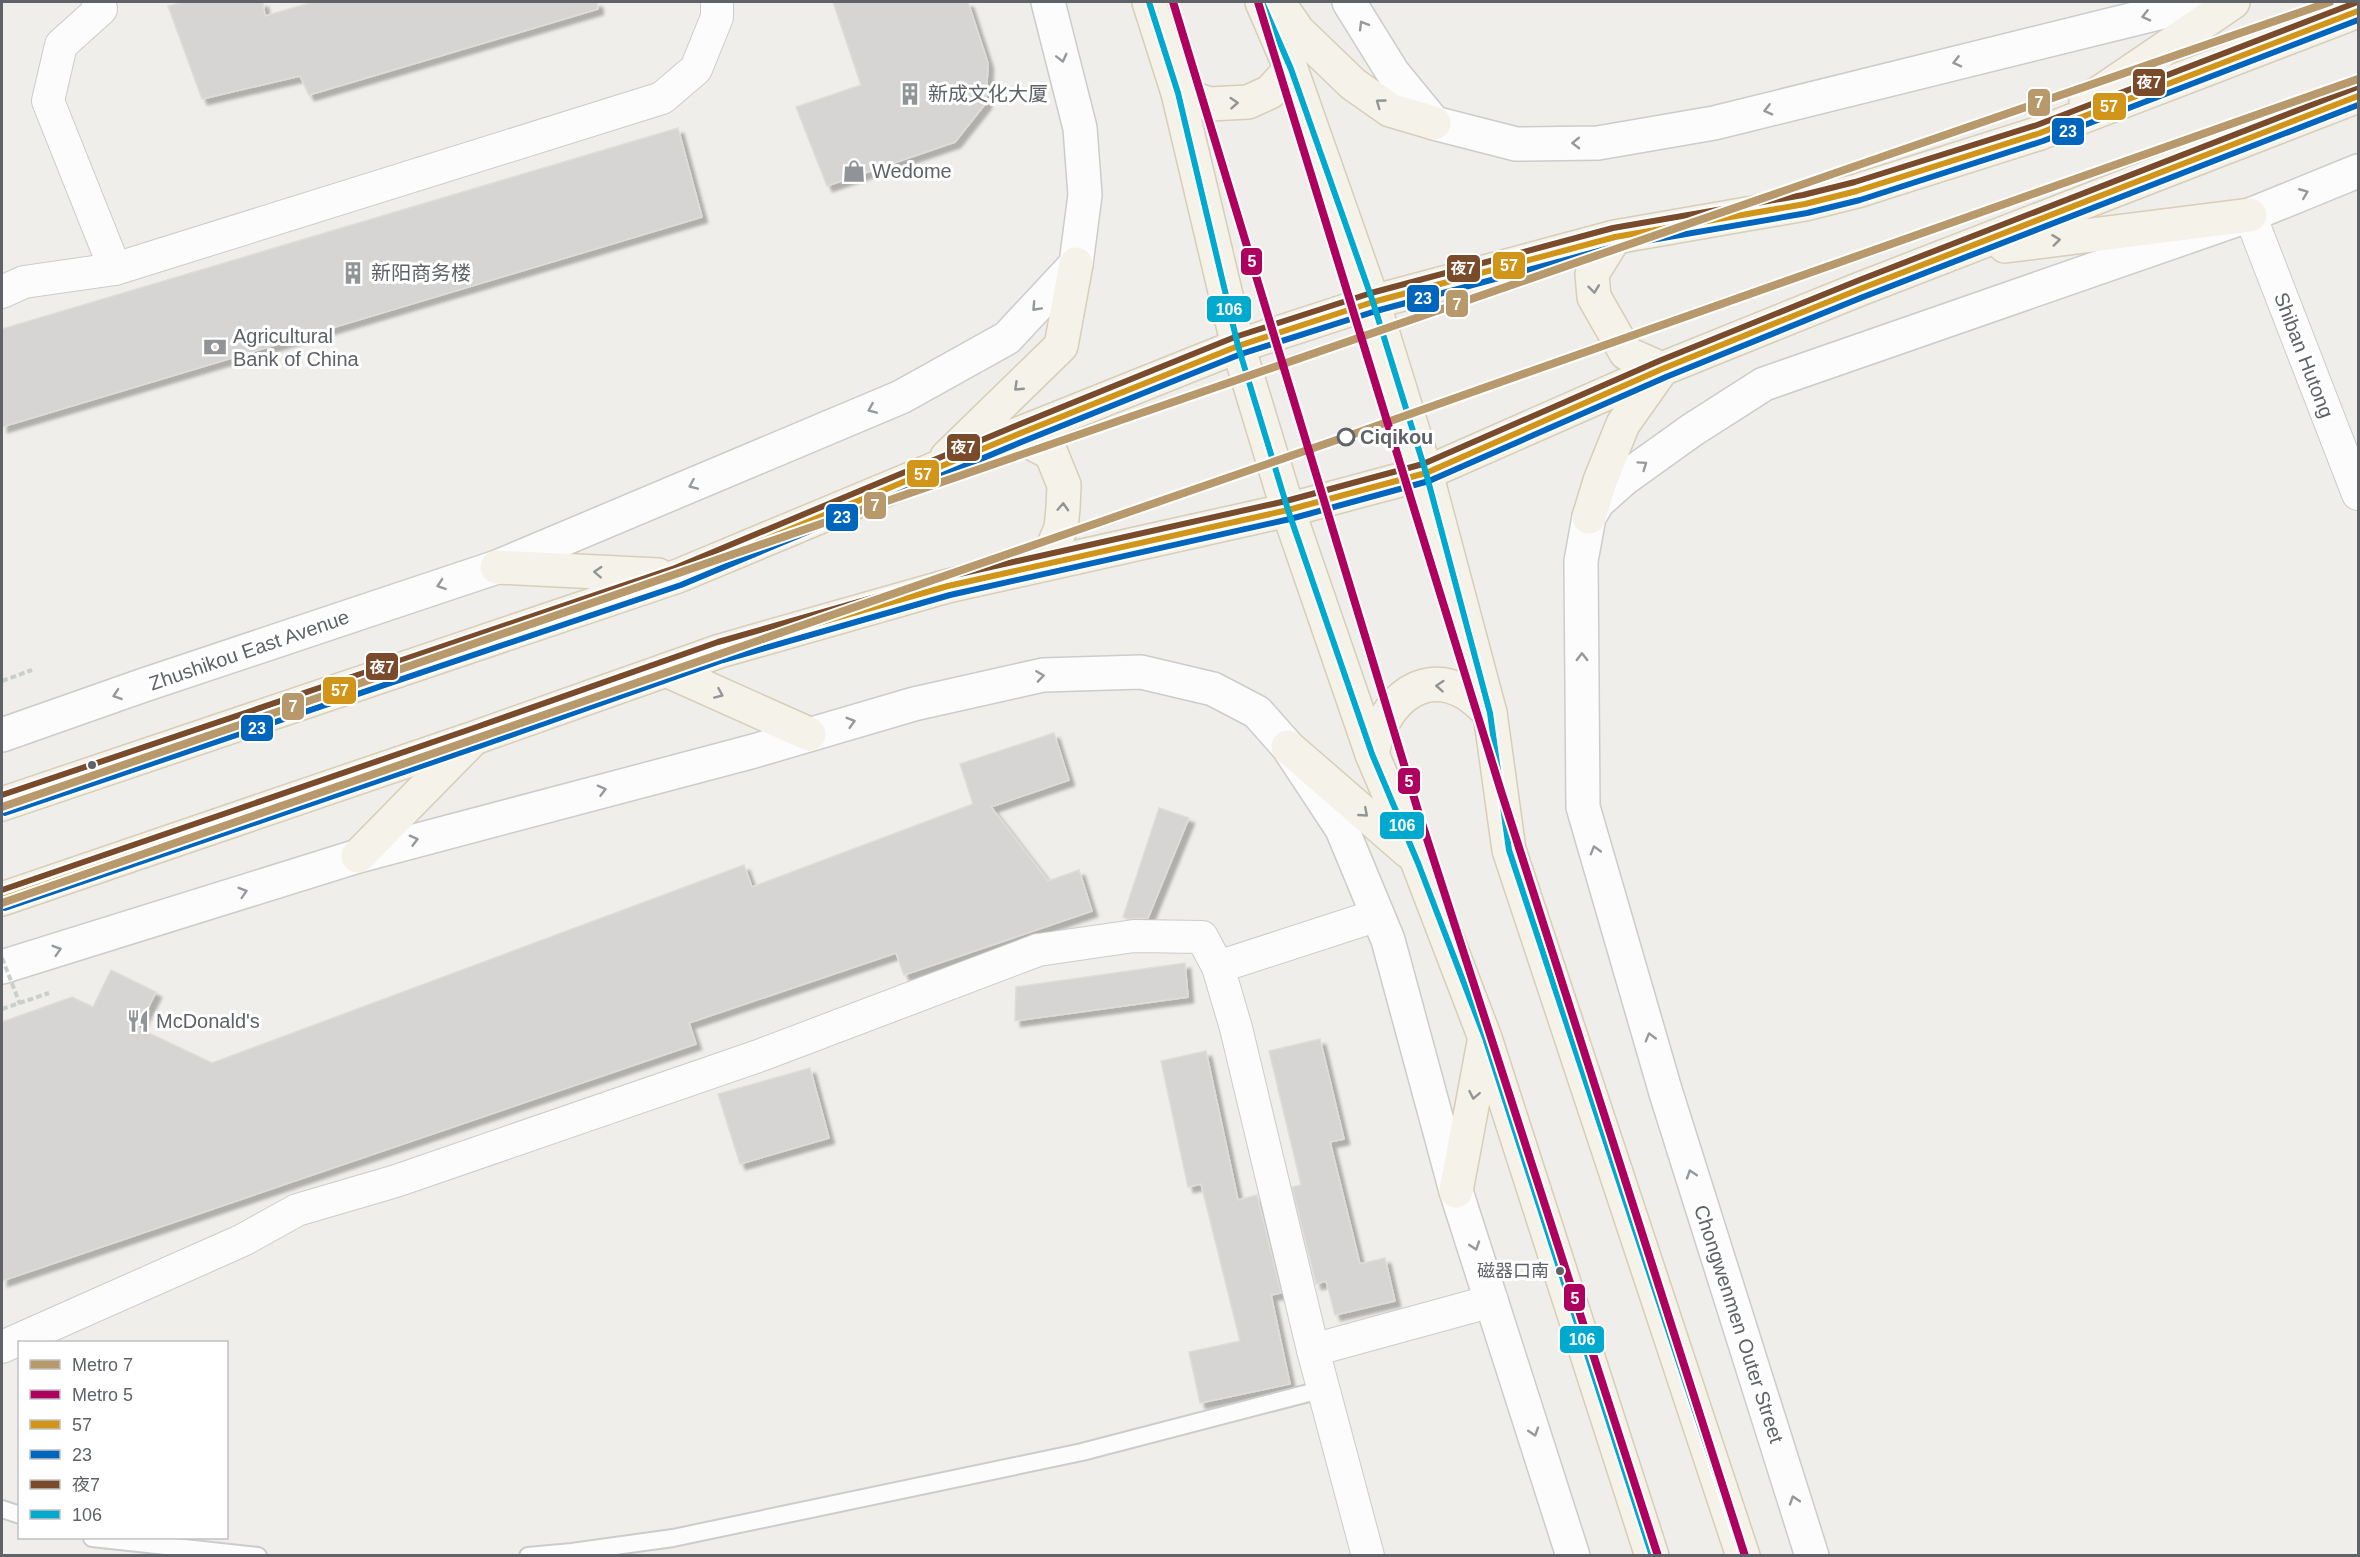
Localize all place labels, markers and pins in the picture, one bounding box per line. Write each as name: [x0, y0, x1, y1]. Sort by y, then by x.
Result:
building icon: 新成文化大厦: [897, 81, 923, 107]
place label: 新成文化大厦: [928, 83, 1048, 105]
shop icon: Wedome: [841, 158, 867, 184]
place label: Wedome: [872, 160, 952, 182]
building icon: 新阳商务楼: [340, 260, 366, 286]
place label: 新阳商务楼: [371, 262, 471, 284]
place label: Agricultural Bank of China: [233, 325, 360, 370]
bank icon: Agricultural Bank of China: [202, 334, 228, 360]
place label: Ciqikou: [1360, 426, 1433, 448]
marker: Ciqikou: [1337, 428, 1355, 446]
unlabelled marker: [86, 759, 98, 771]
restaurant icon: McDonald's: [125, 1008, 151, 1034]
place label: McDonald's: [156, 1010, 260, 1032]
place label: 磁器口南: [1477, 1261, 1549, 1281]
marker: 磁器口南: [1554, 1265, 1566, 1277]

